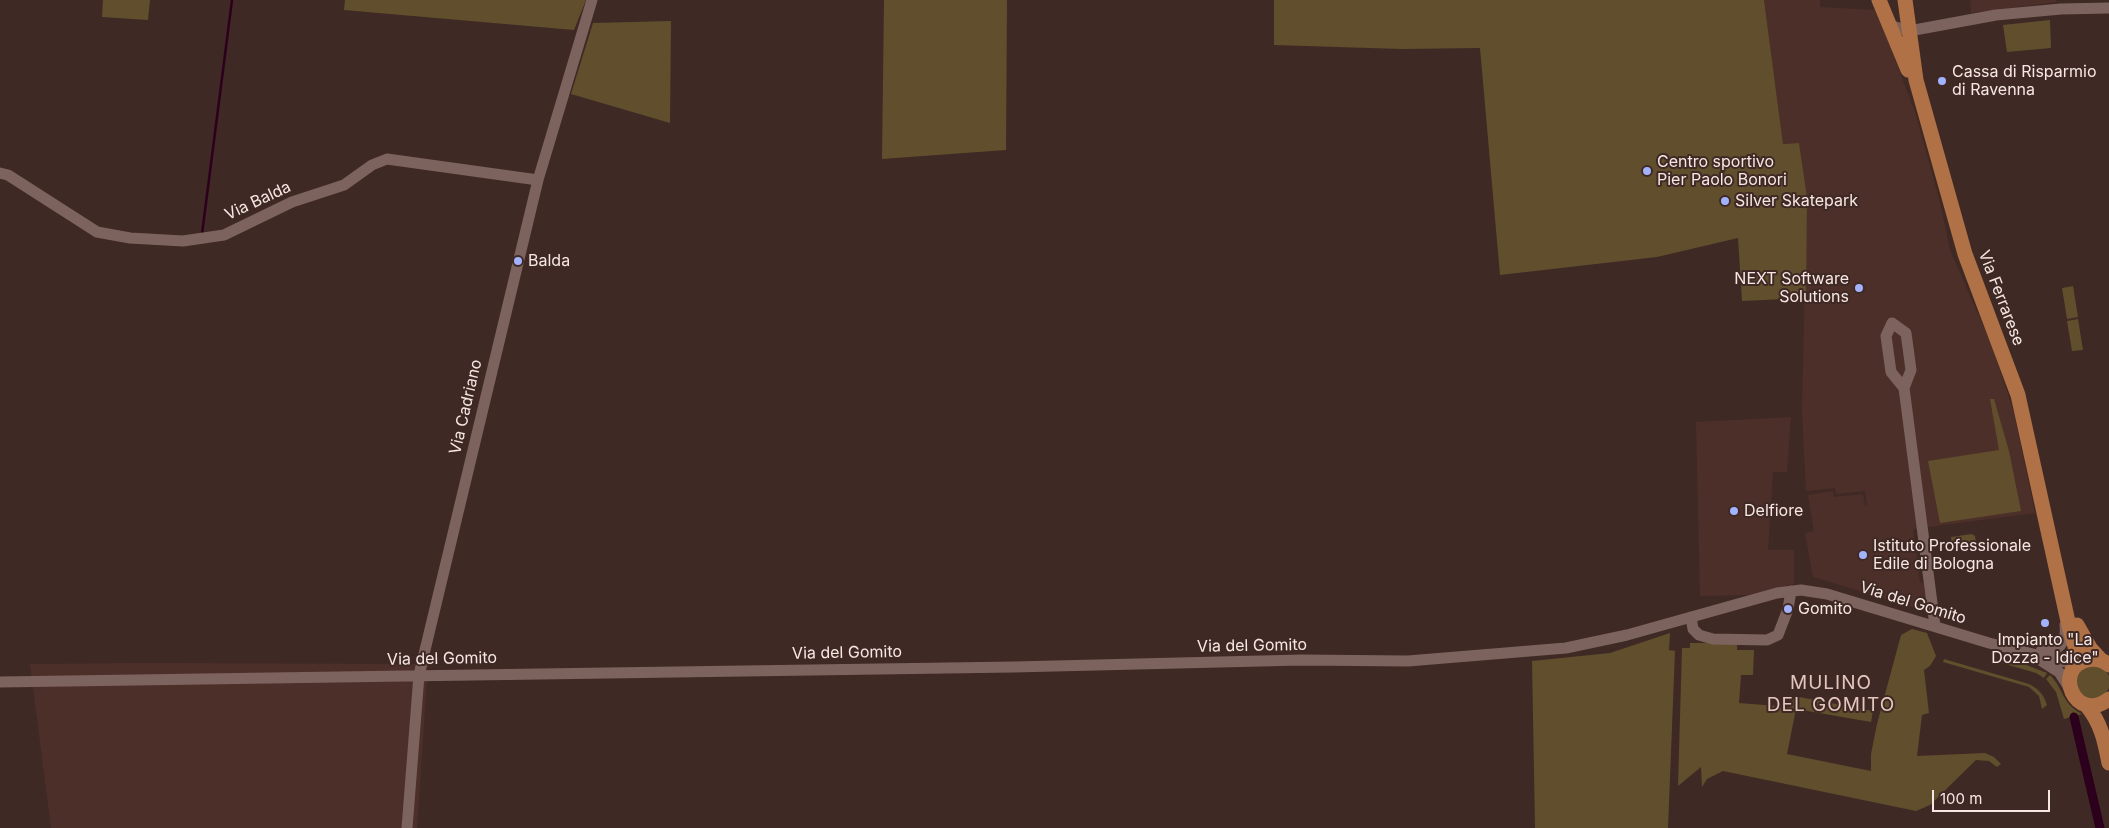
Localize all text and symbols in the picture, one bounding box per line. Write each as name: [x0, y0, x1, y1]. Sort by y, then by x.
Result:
place label: Cassa di Risparmio di Ravenna: [1952, 62, 2097, 100]
marker: Cassa di Risparmio di Ravenna: [1936, 75, 1948, 87]
place label: Centro sportivo Pier Paolo Bonori: [1657, 152, 1787, 190]
marker: Centro sportivo Pier Paolo Bonori: [1641, 165, 1653, 177]
street label: Via Balda: [222, 177, 294, 225]
place label: Silver Skatepark: [1735, 191, 1858, 211]
marker: Silver Skatepark: [1719, 195, 1731, 207]
street label: Via Ferrarese: [1974, 248, 2028, 348]
place label: Balda: [528, 251, 570, 271]
marker: Balda: [512, 255, 524, 267]
place label: NEXT Software Solutions: [1734, 269, 1849, 307]
marker: NEXT Software Solutions: [1853, 282, 1865, 294]
street label: Via Cadriano: [446, 358, 486, 456]
place label: Delfiore: [1744, 501, 1803, 521]
marker: Delfiore: [1728, 505, 1740, 517]
place label: Istituto Professionale Edile di Bologna: [1873, 536, 2031, 574]
marker: Istituto Professionale Edile di Bologna: [1857, 549, 1869, 561]
street label: Via del Gomito: [1858, 578, 1968, 628]
place label: Gomito: [1798, 599, 1852, 619]
marker: Gomito: [1782, 603, 1794, 615]
marker: Impianto "La Dozza - Idice": [2039, 617, 2051, 629]
place label: Impianto "La Dozza - Idice": [1991, 630, 2099, 668]
street label: Via del Gomito: [1197, 635, 1307, 657]
street label: Via del Gomito: [792, 642, 902, 664]
street label: Via del Gomito: [387, 648, 497, 670]
district label: MULINO DEL GOMITO: [1766, 672, 1896, 716]
scale bar: [1934, 780, 2052, 812]
text: 100 m: [1940, 789, 1982, 808]

